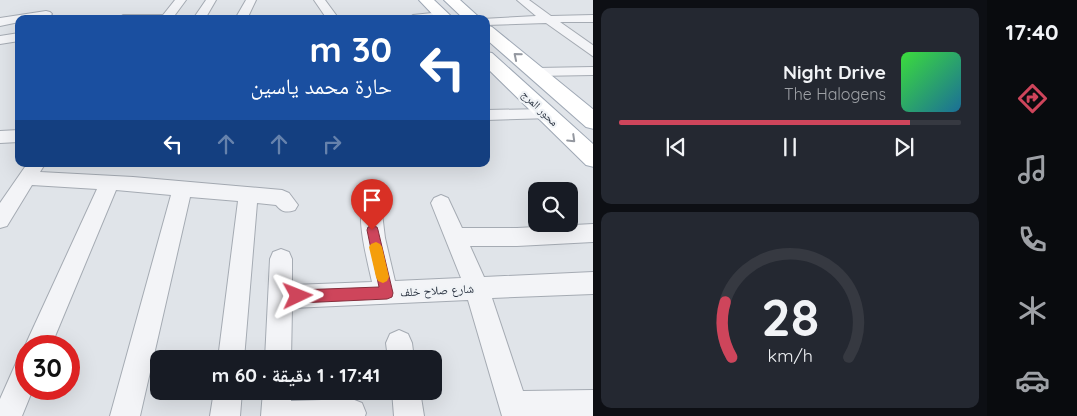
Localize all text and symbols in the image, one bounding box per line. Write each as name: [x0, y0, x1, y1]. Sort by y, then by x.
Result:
text: 17:40: [1005, 18, 1059, 46]
text: 30 m: [310, 27, 392, 71]
icon: left: [410, 35, 475, 100]
one-way arrow: [513, 52, 522, 61]
text: Night Drive: [783, 60, 886, 84]
text: حارة محمد ياسين: [250, 72, 392, 100]
icon: directions: [1015, 81, 1050, 116]
text: The Halogens: [784, 84, 886, 104]
street label: محور المرج: [519, 87, 561, 129]
icon: left: [159, 130, 187, 158]
icon: ahead: [212, 130, 240, 158]
icon: ahead: [265, 130, 293, 158]
icon: right: [318, 130, 346, 158]
one-way arrow: [567, 133, 576, 142]
icon: previous: [662, 133, 690, 161]
icon: pause: [776, 133, 804, 161]
icon: next: [890, 133, 918, 161]
icon: music: [1015, 152, 1050, 187]
pin: [351, 179, 393, 230]
map controls: [528, 182, 578, 232]
button: search: [528, 182, 578, 232]
icon: arrive: [358, 186, 386, 214]
icon: phone: [1015, 222, 1050, 257]
position arrow: [271, 269, 323, 321]
street label: شارع صلاح خلف: [400, 281, 475, 300]
text: 28: [761, 284, 819, 349]
icon: climate: [1015, 293, 1050, 328]
speed limit sign: 30: [15, 335, 80, 400]
text: km/h: [767, 344, 813, 366]
text: 17:41 · 1 دقيقة · 60 m: [212, 363, 380, 387]
icon: car: [1015, 363, 1050, 398]

